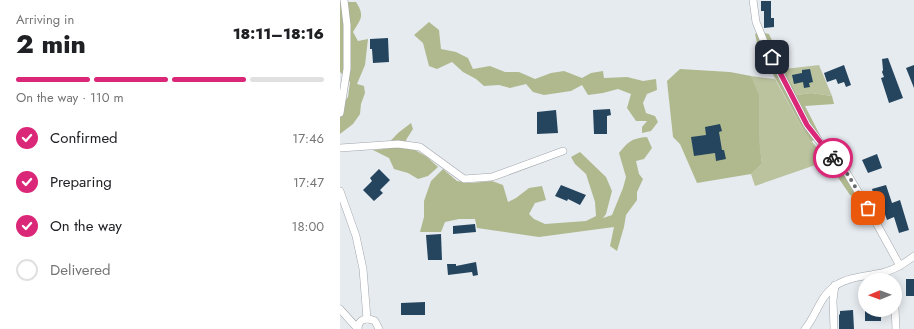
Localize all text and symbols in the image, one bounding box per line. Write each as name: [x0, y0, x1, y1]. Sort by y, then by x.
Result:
text: Arriving in: [16, 10, 74, 29]
text: 18:11–18:16: [233, 23, 324, 45]
text: 2 min: [16, 25, 86, 63]
pin: [755, 40, 789, 74]
icon: home: [761, 46, 783, 68]
text: On the way · 110 m: [16, 88, 124, 107]
icon: check: [16, 127, 38, 149]
text: Confirmed: [50, 127, 118, 149]
text: 17:46: [292, 129, 324, 148]
courier: [813, 138, 853, 178]
icon: bike: [822, 147, 844, 169]
icon: check: [16, 171, 38, 193]
text: Preparing: [50, 171, 112, 193]
text: 17:47: [293, 173, 324, 192]
pin: [851, 191, 885, 225]
icon: bag: [857, 197, 879, 219]
icon: check: [16, 215, 38, 237]
text: On the way: [50, 215, 122, 237]
text: 18:00: [292, 217, 324, 236]
text: Delivered: [50, 259, 111, 281]
north arrow: [858, 273, 902, 317]
map controls: [858, 273, 902, 317]

